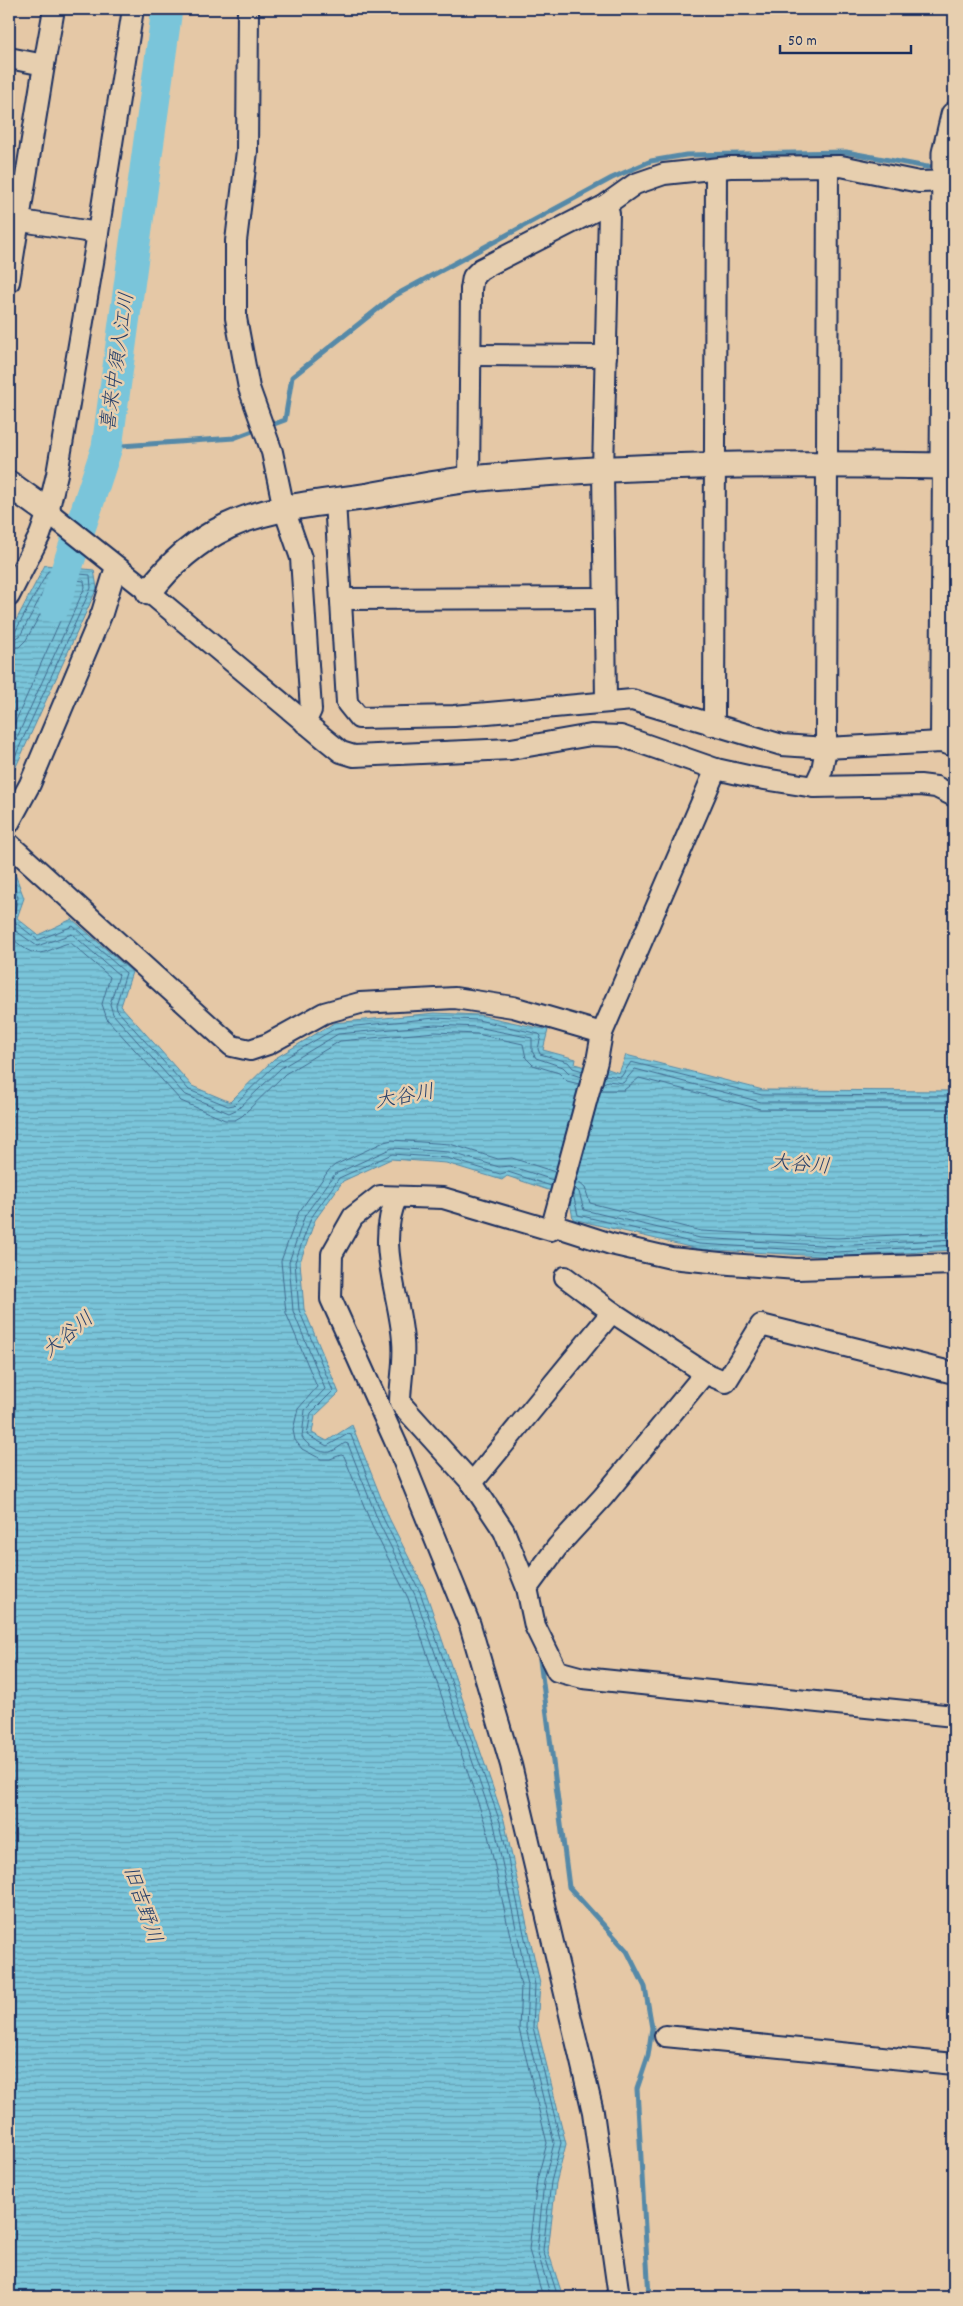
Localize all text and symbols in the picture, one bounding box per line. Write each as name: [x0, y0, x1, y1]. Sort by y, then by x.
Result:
scale bar: [780, 22, 912, 54]
text: 50 m: [788, 31, 817, 53]
water label: 喜来中須入江川: [95, 291, 143, 433]
water label: 大谷川: [373, 1079, 437, 1117]
water label: 大谷川: [769, 1149, 831, 1183]
water label: 大谷川: [37, 1306, 101, 1366]
water label: 旧吉野川: [115, 1863, 167, 1947]

